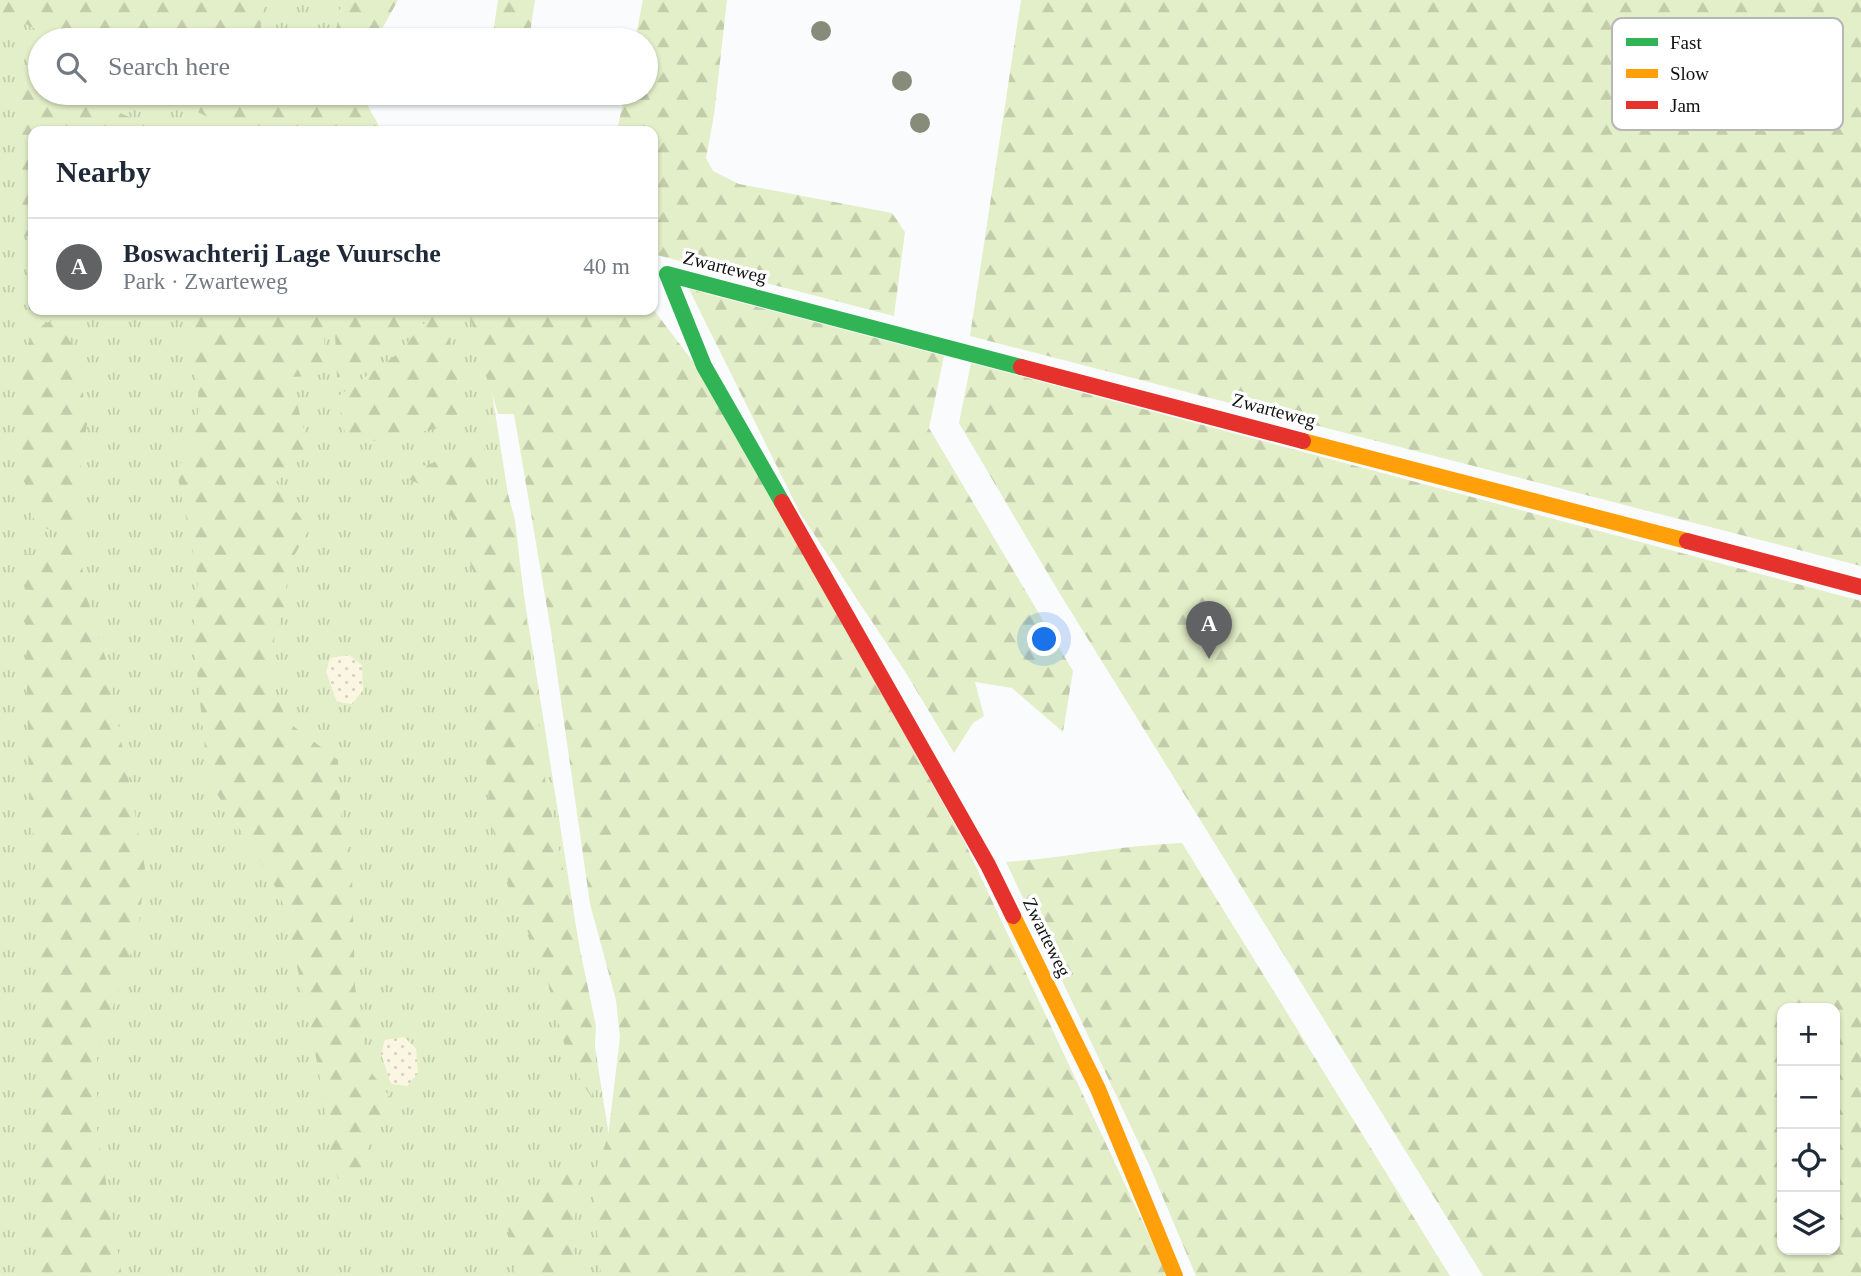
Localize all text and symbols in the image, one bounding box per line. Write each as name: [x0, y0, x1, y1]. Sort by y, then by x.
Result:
legend: [1612, 18, 1843, 130]
search box: [28, 28, 658, 105]
text: Fast: [1670, 32, 1702, 53]
icon: search: [52, 48, 90, 86]
text: Search here: [108, 52, 230, 81]
text: Slow: [1670, 63, 1709, 84]
text: Jam: [1670, 95, 1701, 116]
text: Nearby: [56, 155, 151, 188]
text: Boswachterij Lage Vuursche: [123, 239, 441, 268]
street label: Zwarteweg: [681, 246, 769, 288]
text: A: [71, 254, 87, 279]
text: 40 m: [583, 254, 630, 279]
text: Park · Zwarteweg: [123, 269, 288, 294]
street label: Zwarteweg: [1230, 389, 1318, 431]
pin: A: [1186, 601, 1232, 659]
your location: [1027, 622, 1061, 656]
street label: Zwarteweg: [1019, 894, 1075, 980]
map controls: [1777, 1003, 1840, 1255]
button: +: [1777, 1003, 1840, 1066]
button: −: [1777, 1066, 1840, 1129]
button: locate: [1777, 1129, 1840, 1192]
button: layers: [1777, 1192, 1840, 1255]

